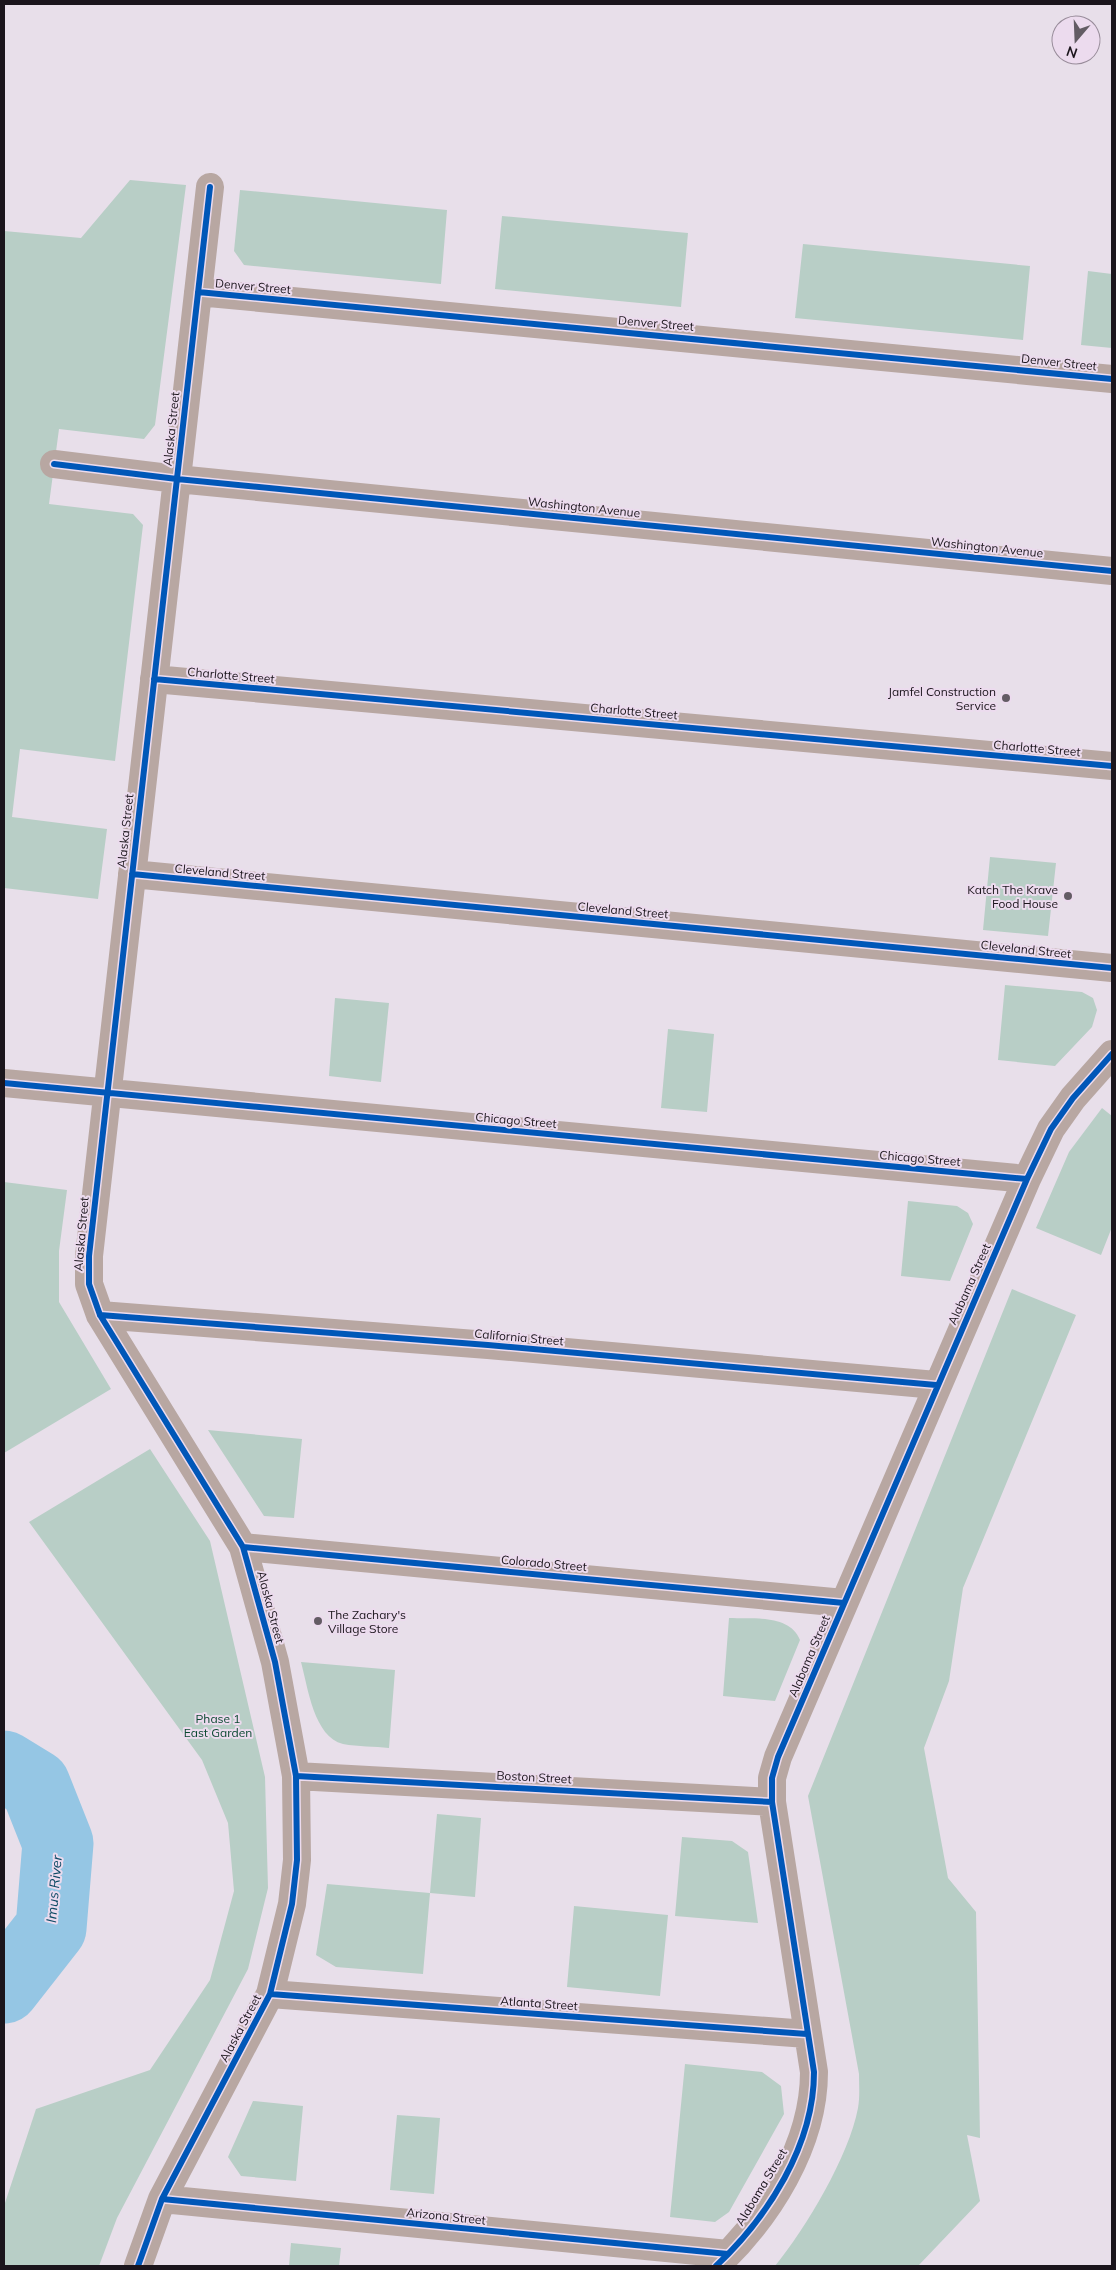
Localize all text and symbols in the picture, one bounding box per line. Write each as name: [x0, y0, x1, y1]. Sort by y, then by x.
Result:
north arrow: [1051, 15, 1101, 65]
text: N: [1064, 42, 1080, 63]
street label: Denver Street: [215, 275, 291, 297]
street label: Denver Street: [618, 312, 694, 334]
street label: Denver Street: [1020, 351, 1098, 373]
street label: Alaska Street: [160, 391, 182, 467]
street label: Washington Avenue: [527, 494, 641, 520]
street label: Washington Avenue: [930, 534, 1044, 560]
street label: Charlotte Street: [187, 664, 275, 686]
place label: Jamfel Construction Service: [888, 684, 996, 713]
marker: Jamfel Construction Service: [1000, 692, 1012, 704]
street label: Charlotte Street: [590, 700, 678, 722]
street label: Charlotte Street: [993, 737, 1081, 759]
street label: Alaska Street: [114, 793, 136, 869]
street label: Cleveland Street: [174, 861, 266, 883]
place label: Katch The Krave Food House: [967, 882, 1058, 911]
marker: Katch The Krave Food House: [1062, 890, 1074, 902]
street label: Cleveland Street: [577, 899, 669, 921]
street label: Cleveland Street: [980, 937, 1072, 961]
street label: Chicago Street: [475, 1109, 557, 1131]
street label: Chicago Street: [879, 1147, 961, 1169]
street label: Alaska Street: [70, 1196, 92, 1272]
street label: Alabama Street: [944, 1241, 994, 1327]
street label: California Street: [474, 1326, 564, 1348]
street label: Colorado Street: [500, 1552, 588, 1574]
street label: Alaska Street: [254, 1569, 288, 1645]
place label: The Zachary's Village Store: [328, 1607, 406, 1636]
street label: Alabama Street: [785, 1613, 833, 1699]
marker: The Zachary's Village Store: [312, 1615, 324, 1627]
park label: Phase 1 East Garden: [184, 1711, 252, 1740]
street label: Boston Street: [496, 1768, 572, 1786]
water label: Imus River: [42, 1854, 66, 1923]
street label: Alaska Street: [216, 1992, 264, 2064]
street label: Atlanta Street: [500, 1993, 578, 2013]
street label: Alabama Street: [732, 2146, 790, 2228]
street label: Arizona Street: [406, 2204, 486, 2228]

